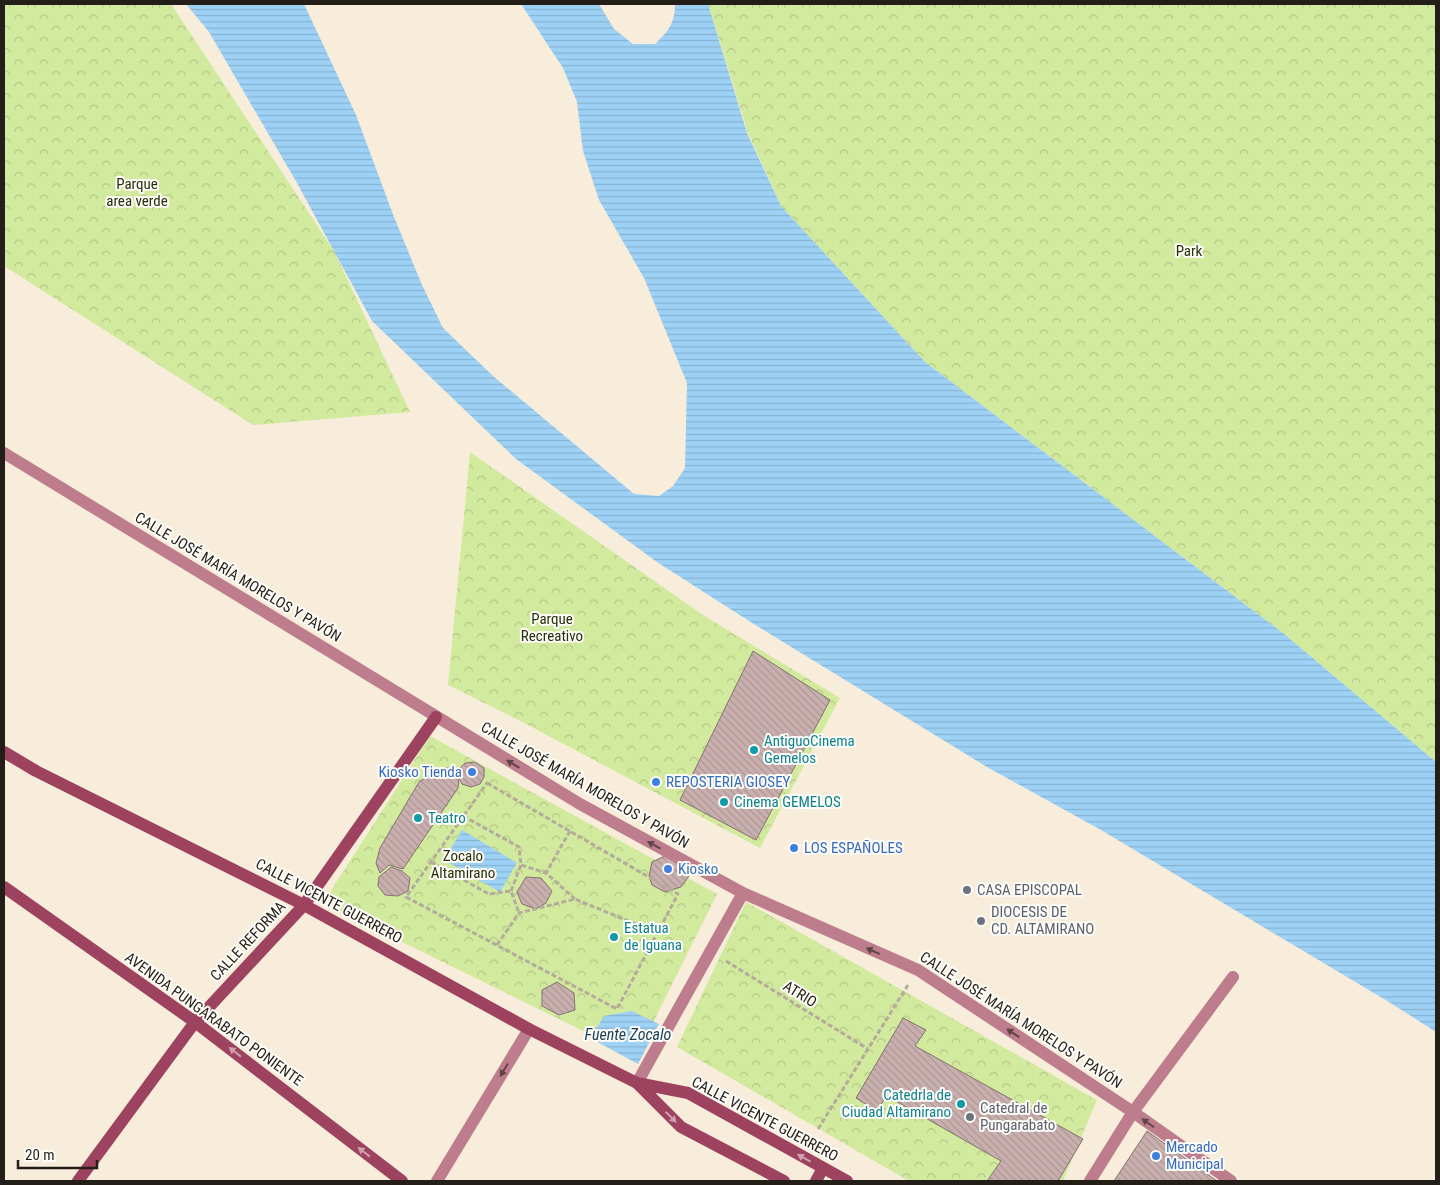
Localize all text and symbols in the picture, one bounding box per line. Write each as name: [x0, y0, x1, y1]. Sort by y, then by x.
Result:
park label: Parque area verde: [106, 175, 168, 210]
park label: Park: [1176, 242, 1203, 260]
street label: CALLE JOSÉ MARÍA MORELOS Y PAVÓN: [132, 508, 344, 646]
park label: Parque Recreativo: [521, 610, 583, 645]
street label: CALLE JOSÉ MARÍA MORELOS Y PAVÓN: [478, 718, 692, 852]
place label: AntiguoCinema Gemelos: [764, 732, 855, 767]
marker: AntiguoCinema Gemelos: [748, 744, 760, 756]
one-way arrow: [507, 760, 520, 769]
place label: Kiosko Tienda: [378, 763, 462, 781]
marker: Kiosko Tienda: [466, 766, 478, 778]
place label: REPOSTERIA GIOSEY: [666, 773, 791, 791]
marker: REPOSTERIA GIOSEY: [650, 776, 662, 788]
place label: Cinema GEMELOS: [734, 793, 841, 811]
marker: Cinema GEMELOS: [718, 796, 730, 808]
place label: Teatro: [428, 809, 466, 827]
marker: Teatro: [412, 812, 424, 824]
place label: LOS ESPAÑOLES: [804, 839, 903, 857]
one-way arrow: [648, 840, 661, 849]
marker: LOS ESPAÑOLES: [788, 842, 800, 854]
park label: Zocalo Altamirano: [431, 847, 495, 882]
street label: CALLE VICENTE GUERRERO: [253, 855, 405, 947]
place label: Kiosko: [678, 860, 718, 878]
marker: Kiosko: [662, 863, 674, 875]
place label: CASA EPISCOPAL: [977, 881, 1082, 899]
marker: CASA EPISCOPAL: [961, 884, 973, 896]
street label: CALLE REFORMA: [207, 897, 290, 984]
place label: DIOCESIS DE CD. ALTAMIRANO: [991, 903, 1094, 938]
marker: DIOCESIS DE CD. ALTAMIRANO: [975, 915, 987, 927]
place label: Estatua de Iguana: [624, 919, 682, 954]
marker: Estatua de Iguana: [608, 931, 620, 943]
one-way arrow: [866, 946, 880, 954]
street label: AVENIDA PUNGARABATO PONIENTE: [121, 948, 307, 1090]
street label: CALLE JOSÉ MARÍA MORELOS Y PAVÓN: [917, 948, 1125, 1092]
street label: ATRIO: [780, 977, 820, 1011]
water label: Fuente Zocalo: [585, 1025, 672, 1044]
one-way arrow: [1006, 1028, 1020, 1038]
one-way arrow: [229, 1047, 242, 1058]
one-way arrow: [500, 1064, 509, 1077]
street label: CALLE VICENTE GUERRERO: [689, 1073, 841, 1165]
place label: Catedrla de Ciudad Altamirano: [842, 1086, 951, 1121]
marker: Catedrla de Ciudad Altamirano: [955, 1098, 967, 1110]
place label: Catedral de Pungarabato: [980, 1099, 1055, 1134]
one-way arrow: [665, 1111, 677, 1123]
marker: Catedral de Pungarabato: [964, 1111, 976, 1123]
one-way arrow: [1142, 1118, 1155, 1128]
scale bar: [18, 1138, 96, 1170]
place label: Mercado Municipal: [1166, 1138, 1224, 1173]
text: 20 m: [25, 1146, 55, 1164]
one-way arrow: [358, 1146, 371, 1157]
marker: Mercado Municipal: [1150, 1150, 1162, 1162]
one-way arrow: [798, 1153, 811, 1162]

